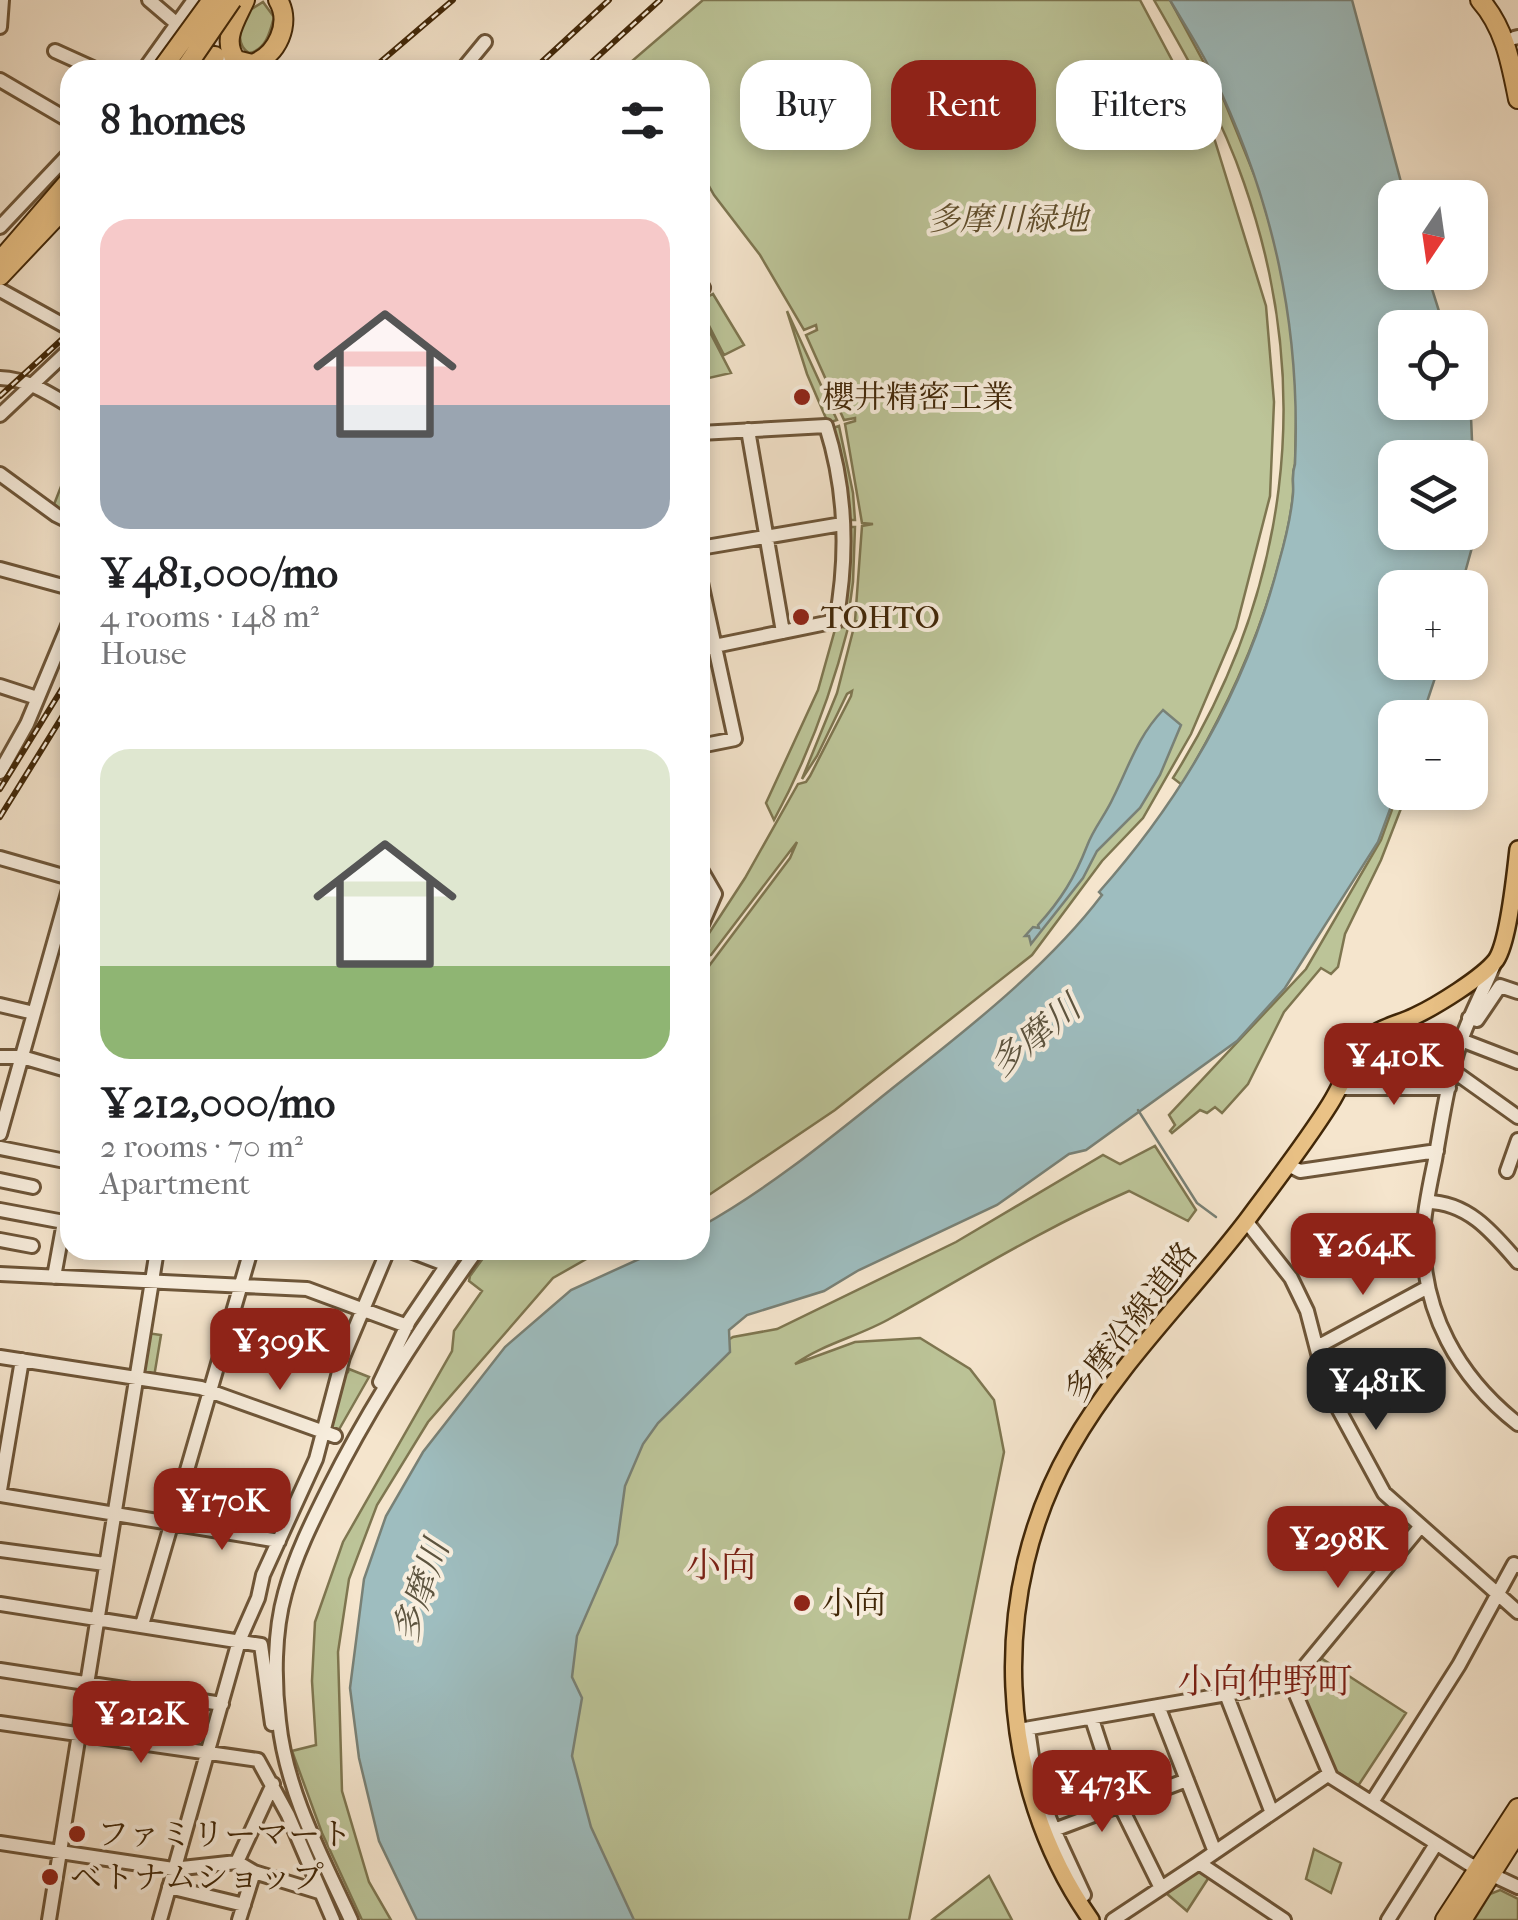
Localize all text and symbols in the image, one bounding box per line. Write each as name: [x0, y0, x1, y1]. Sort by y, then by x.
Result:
chip: Buy: [740, 60, 871, 150]
chip: Rent: [891, 60, 1036, 150]
chip: Filters: [1056, 60, 1222, 150]
icon: filters: [615, 93, 670, 148]
text: 8 homes: [100, 96, 246, 145]
north arrow: [1378, 180, 1488, 290]
map controls: [1378, 180, 1488, 810]
park label: 多摩川緑地: [928, 201, 1091, 238]
icon: home: [295, 284, 475, 464]
button: locate: [1378, 310, 1488, 420]
place label: 櫻井精密工業: [822, 379, 1014, 416]
marker: 櫻井精密工業: [791, 386, 813, 408]
button: layers: [1378, 440, 1488, 550]
text: ¥481,000/mo: [100, 549, 338, 598]
button: +: [1378, 570, 1488, 680]
text: 4 rooms · 148 m²: [100, 598, 319, 635]
place label: TOHTO: [821, 599, 940, 636]
marker: TOHTO: [790, 606, 812, 628]
text: House: [100, 635, 187, 672]
button: −: [1378, 700, 1488, 810]
icon: home: [295, 814, 475, 994]
water label: 多摩川: [981, 985, 1092, 1085]
pin: ¥410K: [1324, 1023, 1464, 1108]
text: ¥410K: [1346, 1037, 1442, 1074]
text: ¥212,000/mo: [100, 1079, 335, 1128]
text: 2 rooms · 70 m²: [100, 1128, 303, 1165]
text: Apartment: [100, 1165, 250, 1202]
pin: ¥264K: [1293, 1213, 1433, 1298]
text: ¥264K: [1313, 1227, 1413, 1264]
street label: 多摩沿線道路: [1057, 1235, 1205, 1409]
pin: ¥309K: [210, 1308, 350, 1393]
text: ¥309K: [232, 1322, 328, 1359]
pin: ¥481K: [1306, 1348, 1446, 1433]
text: ¥481K: [1329, 1362, 1423, 1399]
pin: ¥170K: [152, 1468, 292, 1553]
text: ¥170K: [176, 1482, 268, 1519]
pin: ¥298K: [1268, 1506, 1408, 1591]
text: ¥298K: [1289, 1520, 1387, 1557]
water label: 多摩川: [385, 1531, 459, 1647]
district label: 小向: [686, 1545, 756, 1586]
place label: 小向: [822, 1585, 886, 1622]
marker: 小向: [791, 1592, 813, 1614]
district label: 小向仲野町: [1177, 1661, 1353, 1702]
pin: ¥212K: [71, 1681, 211, 1766]
text: ¥212K: [95, 1695, 187, 1732]
pin: ¥473K: [1032, 1750, 1172, 1835]
text: ¥473K: [1055, 1764, 1149, 1801]
place label: ファミリーマート: [97, 1816, 352, 1853]
marker: ファミリーマート: [66, 1823, 88, 1845]
place label: ベトナムショップ: [70, 1859, 324, 1896]
marker: ベトナムショップ: [39, 1866, 61, 1888]

